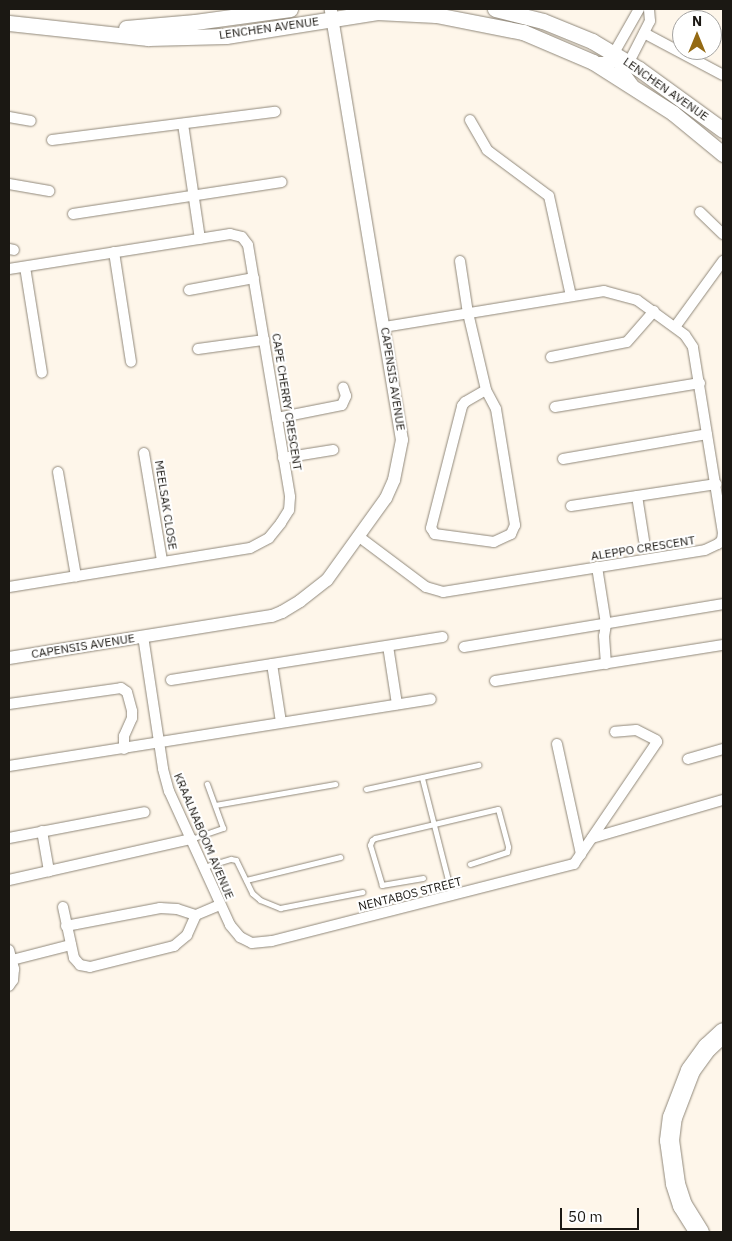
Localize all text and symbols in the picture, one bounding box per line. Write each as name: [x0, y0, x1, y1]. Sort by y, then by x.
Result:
north arrow: [672, 10, 722, 60]
text: N: [692, 12, 702, 30]
street label: LENCHEN AVENUE: [218, 14, 320, 42]
street label: LENCHEN AVENUE: [621, 54, 711, 124]
street label: CAPENSIS AVENUE: [378, 326, 408, 432]
street label: CAPE CHERRY CRESCENT: [269, 332, 305, 472]
street label: MEELSAK CLOSE: [152, 459, 180, 551]
street label: ALEPPO CRESCENT: [590, 533, 696, 563]
street label: CAPENSIS AVENUE: [30, 631, 136, 661]
street label: KRAALNABOOM AVENUE: [171, 771, 237, 901]
street label: NENTABOS STREET: [357, 874, 463, 914]
scale bar: [562, 1198, 641, 1230]
text: 50 m: [568, 1207, 603, 1226]

